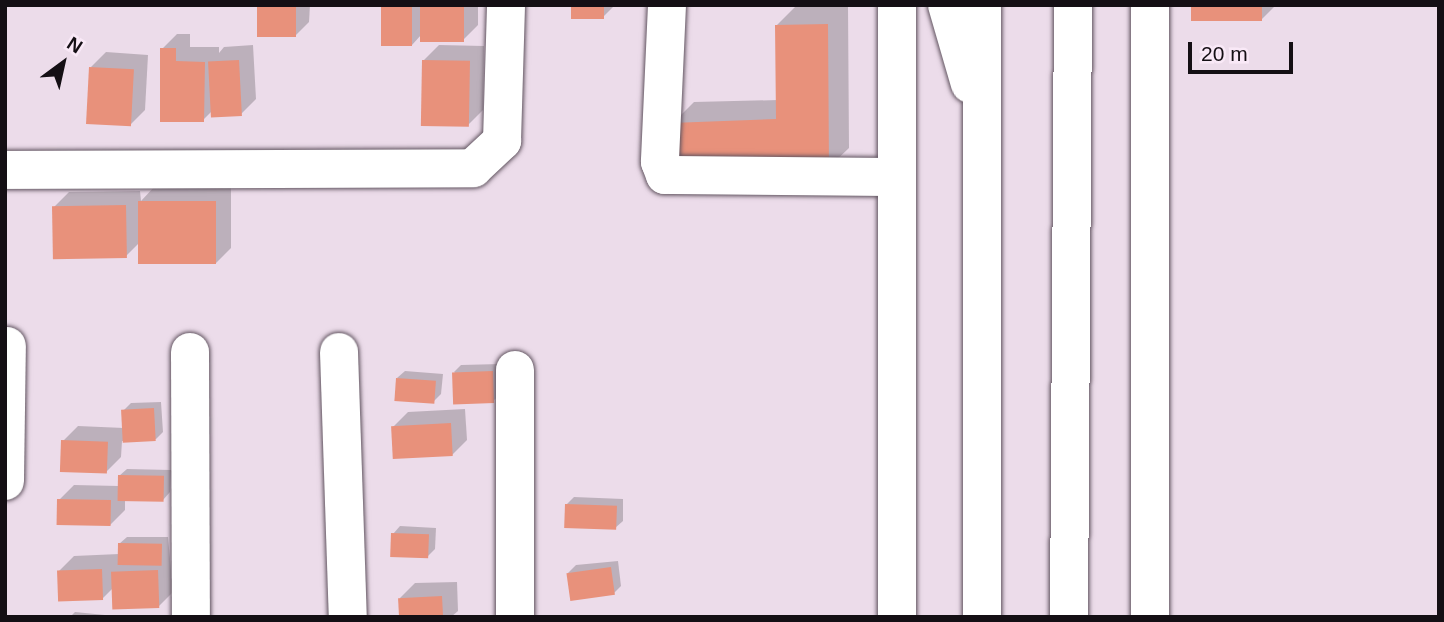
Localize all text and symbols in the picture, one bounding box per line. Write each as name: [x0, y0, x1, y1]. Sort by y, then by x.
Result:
north arrow: [28, 28, 98, 98]
scale bar: [1192, 28, 1297, 72]
text: N: [63, 32, 86, 58]
text: 20 m: [1201, 42, 1248, 65]

